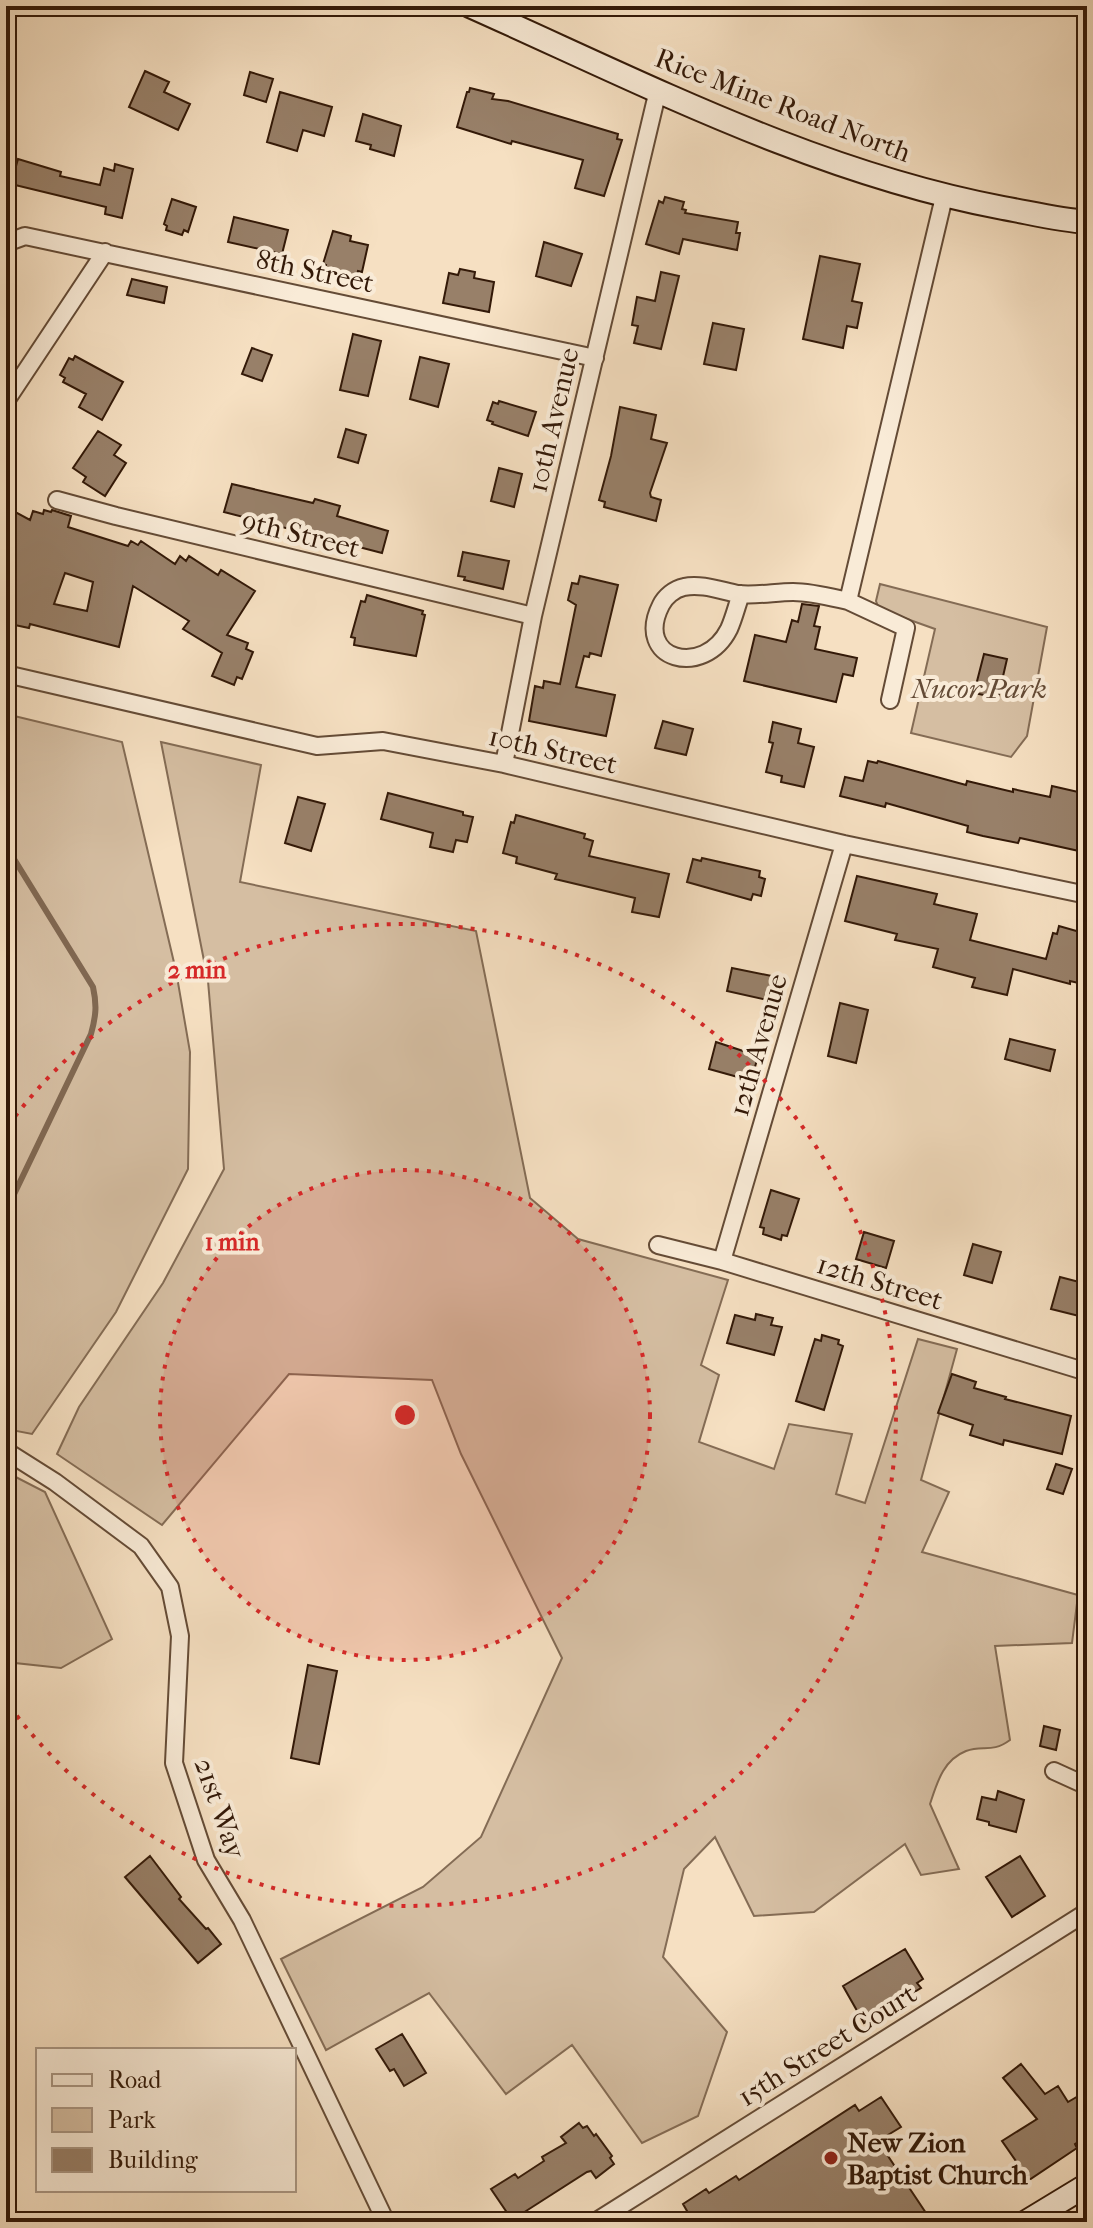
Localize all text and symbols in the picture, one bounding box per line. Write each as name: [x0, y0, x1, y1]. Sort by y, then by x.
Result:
street label: Rice Mine Road North: [650, 41, 916, 169]
street label: 8th Street: [253, 242, 377, 300]
street label: 10th Avenue: [520, 344, 586, 496]
street label: 9th Street: [239, 503, 363, 565]
park label: Nucor Park: [910, 672, 1047, 705]
street label: 10th Street: [486, 719, 620, 781]
text: 2 min: [168, 956, 227, 984]
street label: 12th Avenue: [722, 970, 794, 1120]
text: 1 min: [205, 1228, 260, 1256]
street label: 12th Street: [813, 1247, 947, 1317]
centre of rings: [391, 1401, 419, 1429]
street label: 21st Way: [188, 1754, 253, 1863]
street label: 15th Street Court: [732, 1977, 922, 2113]
legend: [36, 2048, 296, 2192]
text: Road: [108, 2066, 162, 2094]
text: Park: [108, 2106, 156, 2134]
place label: New Zion Baptist Church: [847, 2126, 1028, 2191]
text: Building: [108, 2146, 199, 2174]
marker: New Zion Baptist Church: [822, 2149, 840, 2167]

